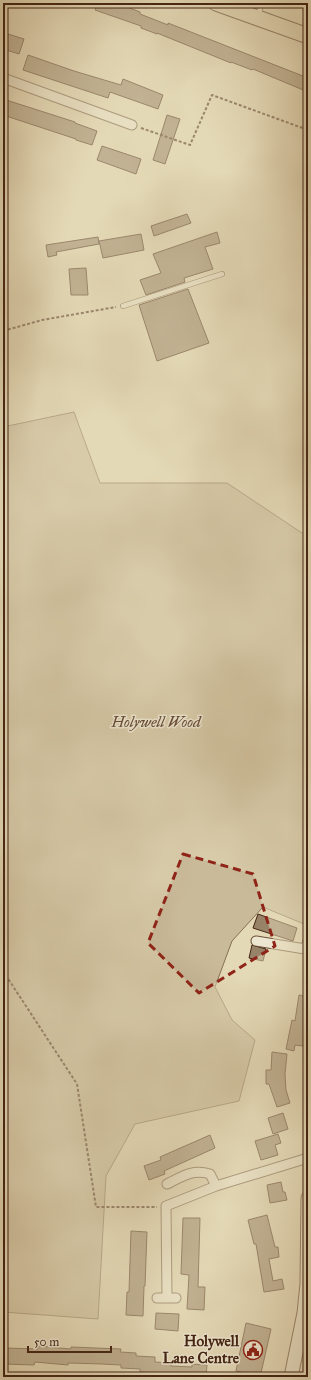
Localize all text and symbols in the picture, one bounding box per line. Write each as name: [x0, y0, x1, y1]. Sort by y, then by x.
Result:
park label: Holywell Wood: [110, 713, 202, 731]
scale bar: [28, 1328, 111, 1354]
place label: Holywell Lane Centre: [162, 1332, 240, 1367]
text: 50 m: [34, 1335, 59, 1349]
public building icon: Holywell Lane Centre: [242, 1339, 264, 1361]

